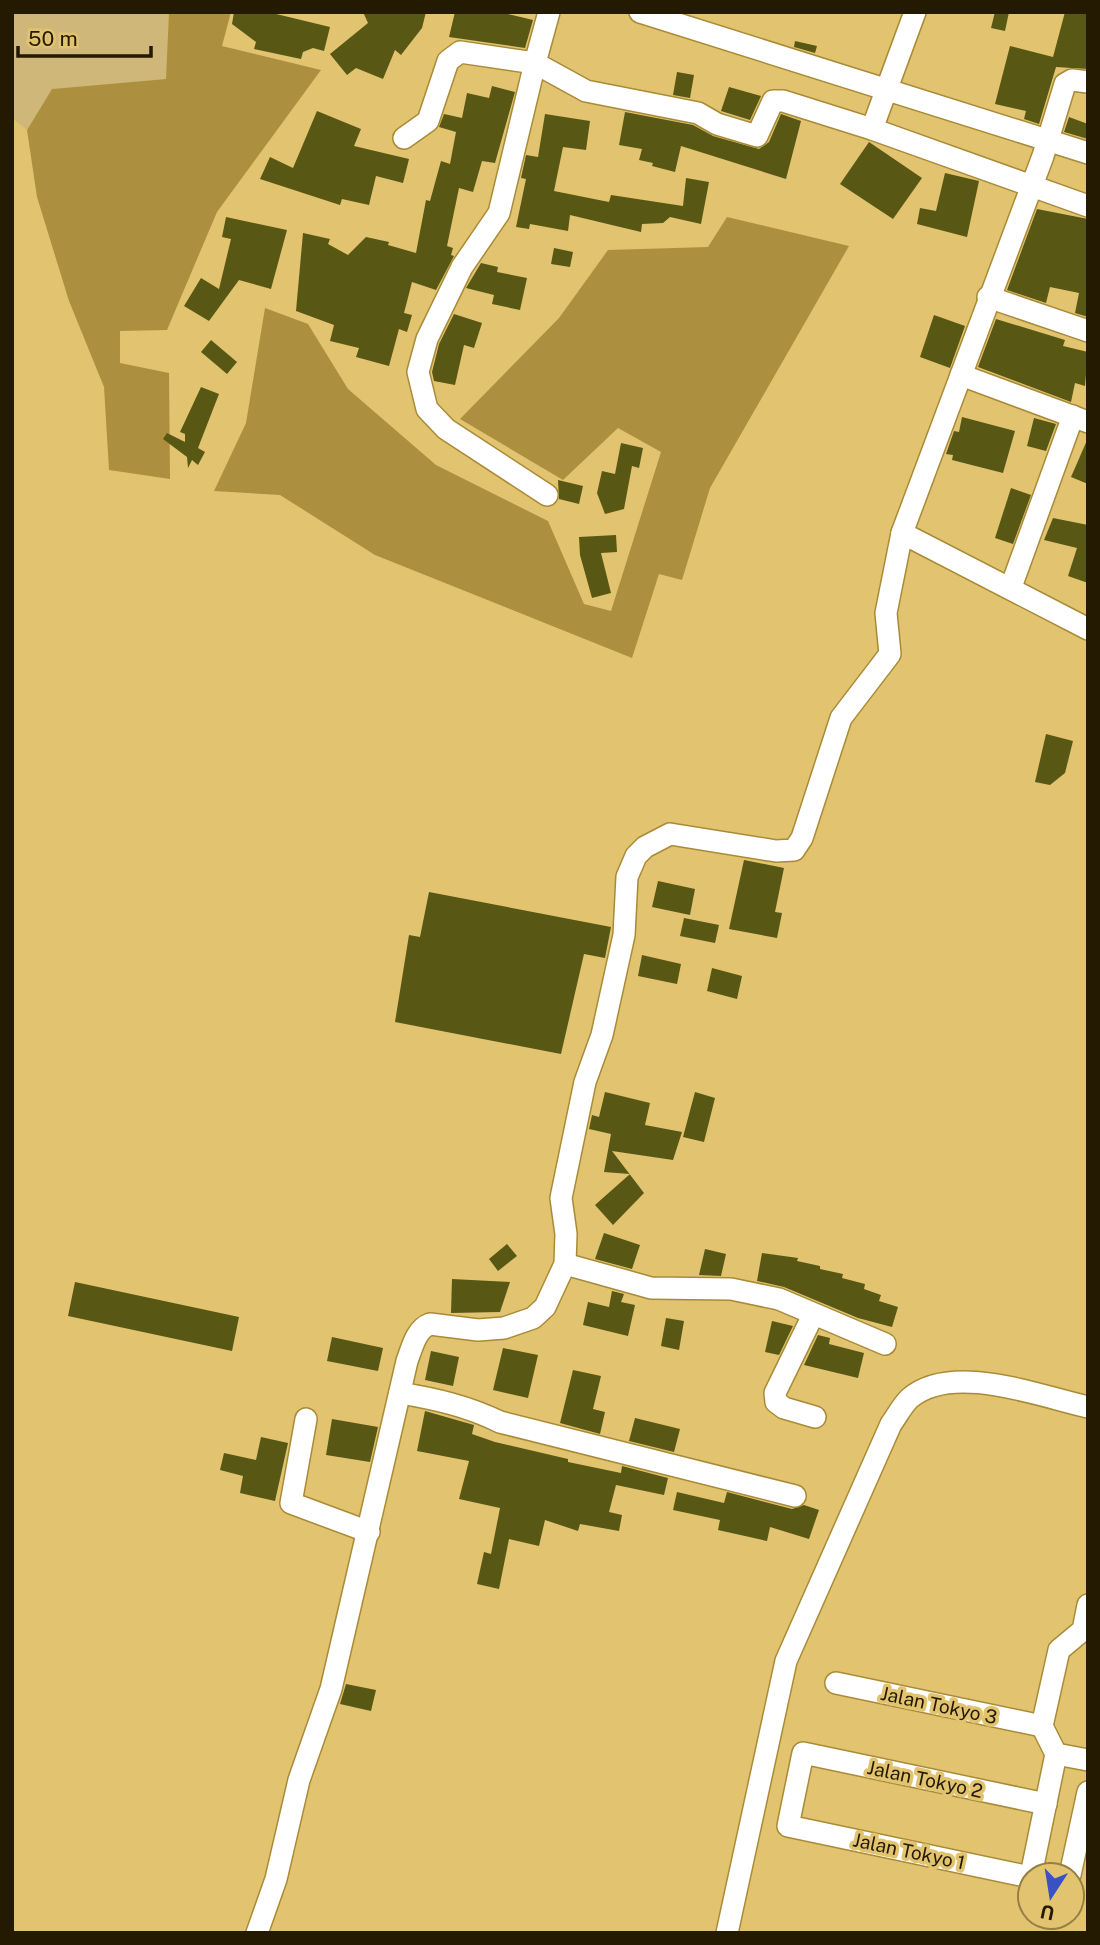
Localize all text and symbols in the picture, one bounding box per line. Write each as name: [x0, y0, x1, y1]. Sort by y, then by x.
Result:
scale bar: [18, 14, 150, 58]
text: 50 m: [28, 26, 78, 51]
street label: Jalan Tokyo 3: [879, 1682, 999, 1728]
street label: Jalan Tokyo 2: [865, 1756, 985, 1802]
street label: Jalan Tokyo 1: [851, 1828, 967, 1874]
north arrow: [1016, 1861, 1086, 1931]
text: U: [1038, 1900, 1056, 1925]

